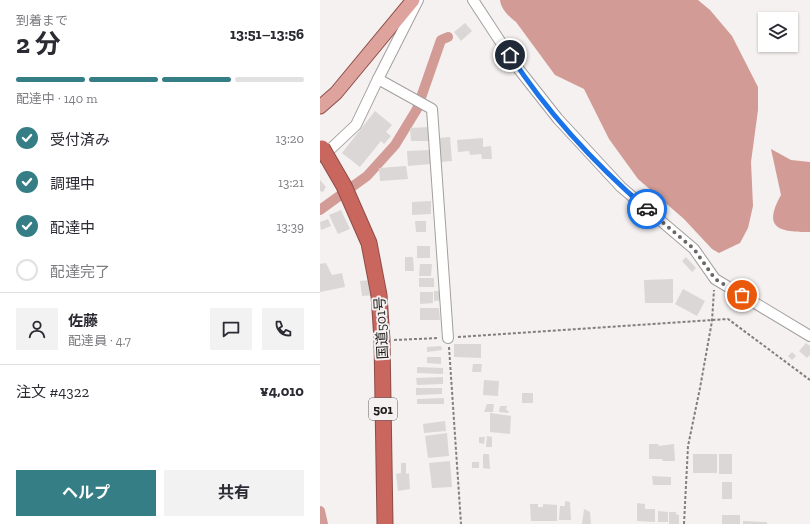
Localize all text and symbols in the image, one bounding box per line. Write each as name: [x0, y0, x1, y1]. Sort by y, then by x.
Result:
map controls: [758, 12, 798, 52]
button: layers: [758, 12, 798, 52]
text: 到着まで: [16, 13, 68, 28]
text: 13:51–13:56: [230, 25, 304, 43]
text: 2 分: [16, 28, 61, 60]
pin: [493, 38, 527, 72]
icon: home: [499, 44, 521, 66]
text: 配達中 · 140 m: [16, 91, 97, 106]
icon: check: [16, 127, 38, 149]
text: 受付済み: [50, 131, 110, 149]
text: 13:20: [276, 131, 304, 146]
icon: check: [16, 171, 38, 193]
text: 調理中: [50, 175, 95, 193]
text: 13:21: [278, 175, 304, 190]
courier: [627, 189, 667, 229]
icon: car: [636, 198, 658, 220]
icon: check: [16, 215, 38, 237]
text: 配達中: [50, 219, 95, 237]
text: 13:39: [276, 219, 304, 234]
text: 配達完了: [50, 263, 110, 281]
pin: [725, 278, 759, 312]
icon: bag: [731, 284, 753, 306]
street label: 国道501号: [371, 296, 392, 360]
button: person: [16, 308, 58, 350]
button: chat: [210, 308, 252, 350]
button: phone: [262, 308, 304, 350]
text: 佐藤: [68, 312, 98, 330]
text: 配達員 · 4.7: [68, 333, 131, 348]
text: ¥4,010: [260, 382, 304, 400]
text: 注文 #4322: [16, 383, 89, 401]
road number: 501: [369, 398, 397, 420]
button: ヘルプ: [16, 470, 156, 516]
button: 共有: [164, 470, 304, 516]

